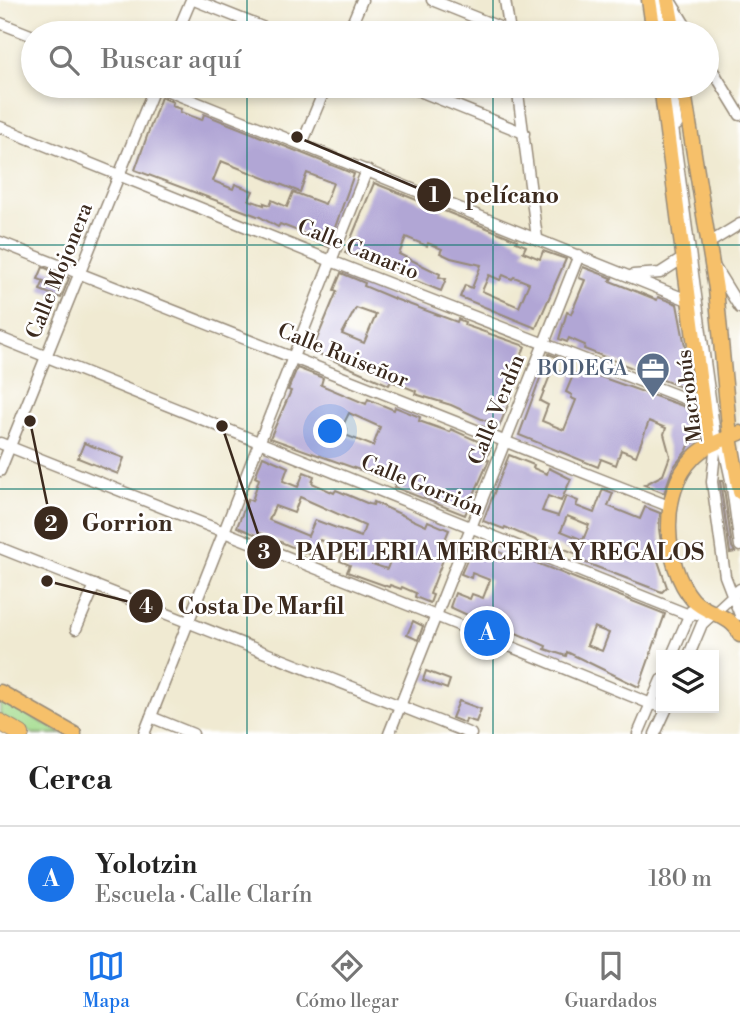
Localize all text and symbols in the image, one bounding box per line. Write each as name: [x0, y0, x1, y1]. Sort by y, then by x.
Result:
search box: [21, 21, 719, 98]
icon: search: [45, 41, 83, 79]
text: Buscar aquí: [101, 44, 241, 76]
callout: pelícano: [416, 173, 573, 217]
text: pelícano: [465, 182, 559, 210]
text: 1: [429, 183, 439, 209]
street label: Calle Mojonera: [21, 199, 99, 343]
street label: Calle Canario: [293, 214, 423, 286]
street label: Calle Ruiseñor: [274, 318, 412, 394]
street label: Macrobús: [671, 348, 709, 444]
office icon: BODEGA: [634, 350, 672, 399]
street label: Calle Verdín: [463, 351, 531, 469]
place label: BODEGA: [536, 356, 629, 382]
your location: [313, 414, 347, 448]
street label: Calle Gorrión: [357, 450, 488, 523]
callout: Gorrion: [33, 501, 187, 545]
text: Gorrion: [82, 510, 172, 538]
text: 2: [44, 512, 58, 538]
callout: PAPELERIA MERCERIA Y REGALOS: [246, 530, 718, 574]
text: PAPELERIA MERCERIA Y REGALOS: [296, 539, 704, 567]
text: 3: [258, 540, 270, 566]
callout: Costa De Marfil: [128, 584, 358, 628]
text: Costa De Marfil: [178, 593, 345, 621]
text: 4: [139, 594, 153, 620]
pin: A: [464, 607, 510, 659]
map controls: [656, 650, 719, 713]
button: layers: [656, 650, 719, 713]
text: Cerca: [28, 761, 112, 799]
text: Yolotzin: [95, 849, 197, 881]
text: A: [43, 865, 59, 893]
text: 180 m: [648, 865, 712, 893]
text: Escuela · Calle Clarín: [95, 881, 312, 909]
tab: Mapa: [83, 947, 130, 1013]
tab: Cómo llegar: [295, 947, 399, 1013]
tab: Guardados: [564, 947, 657, 1013]

